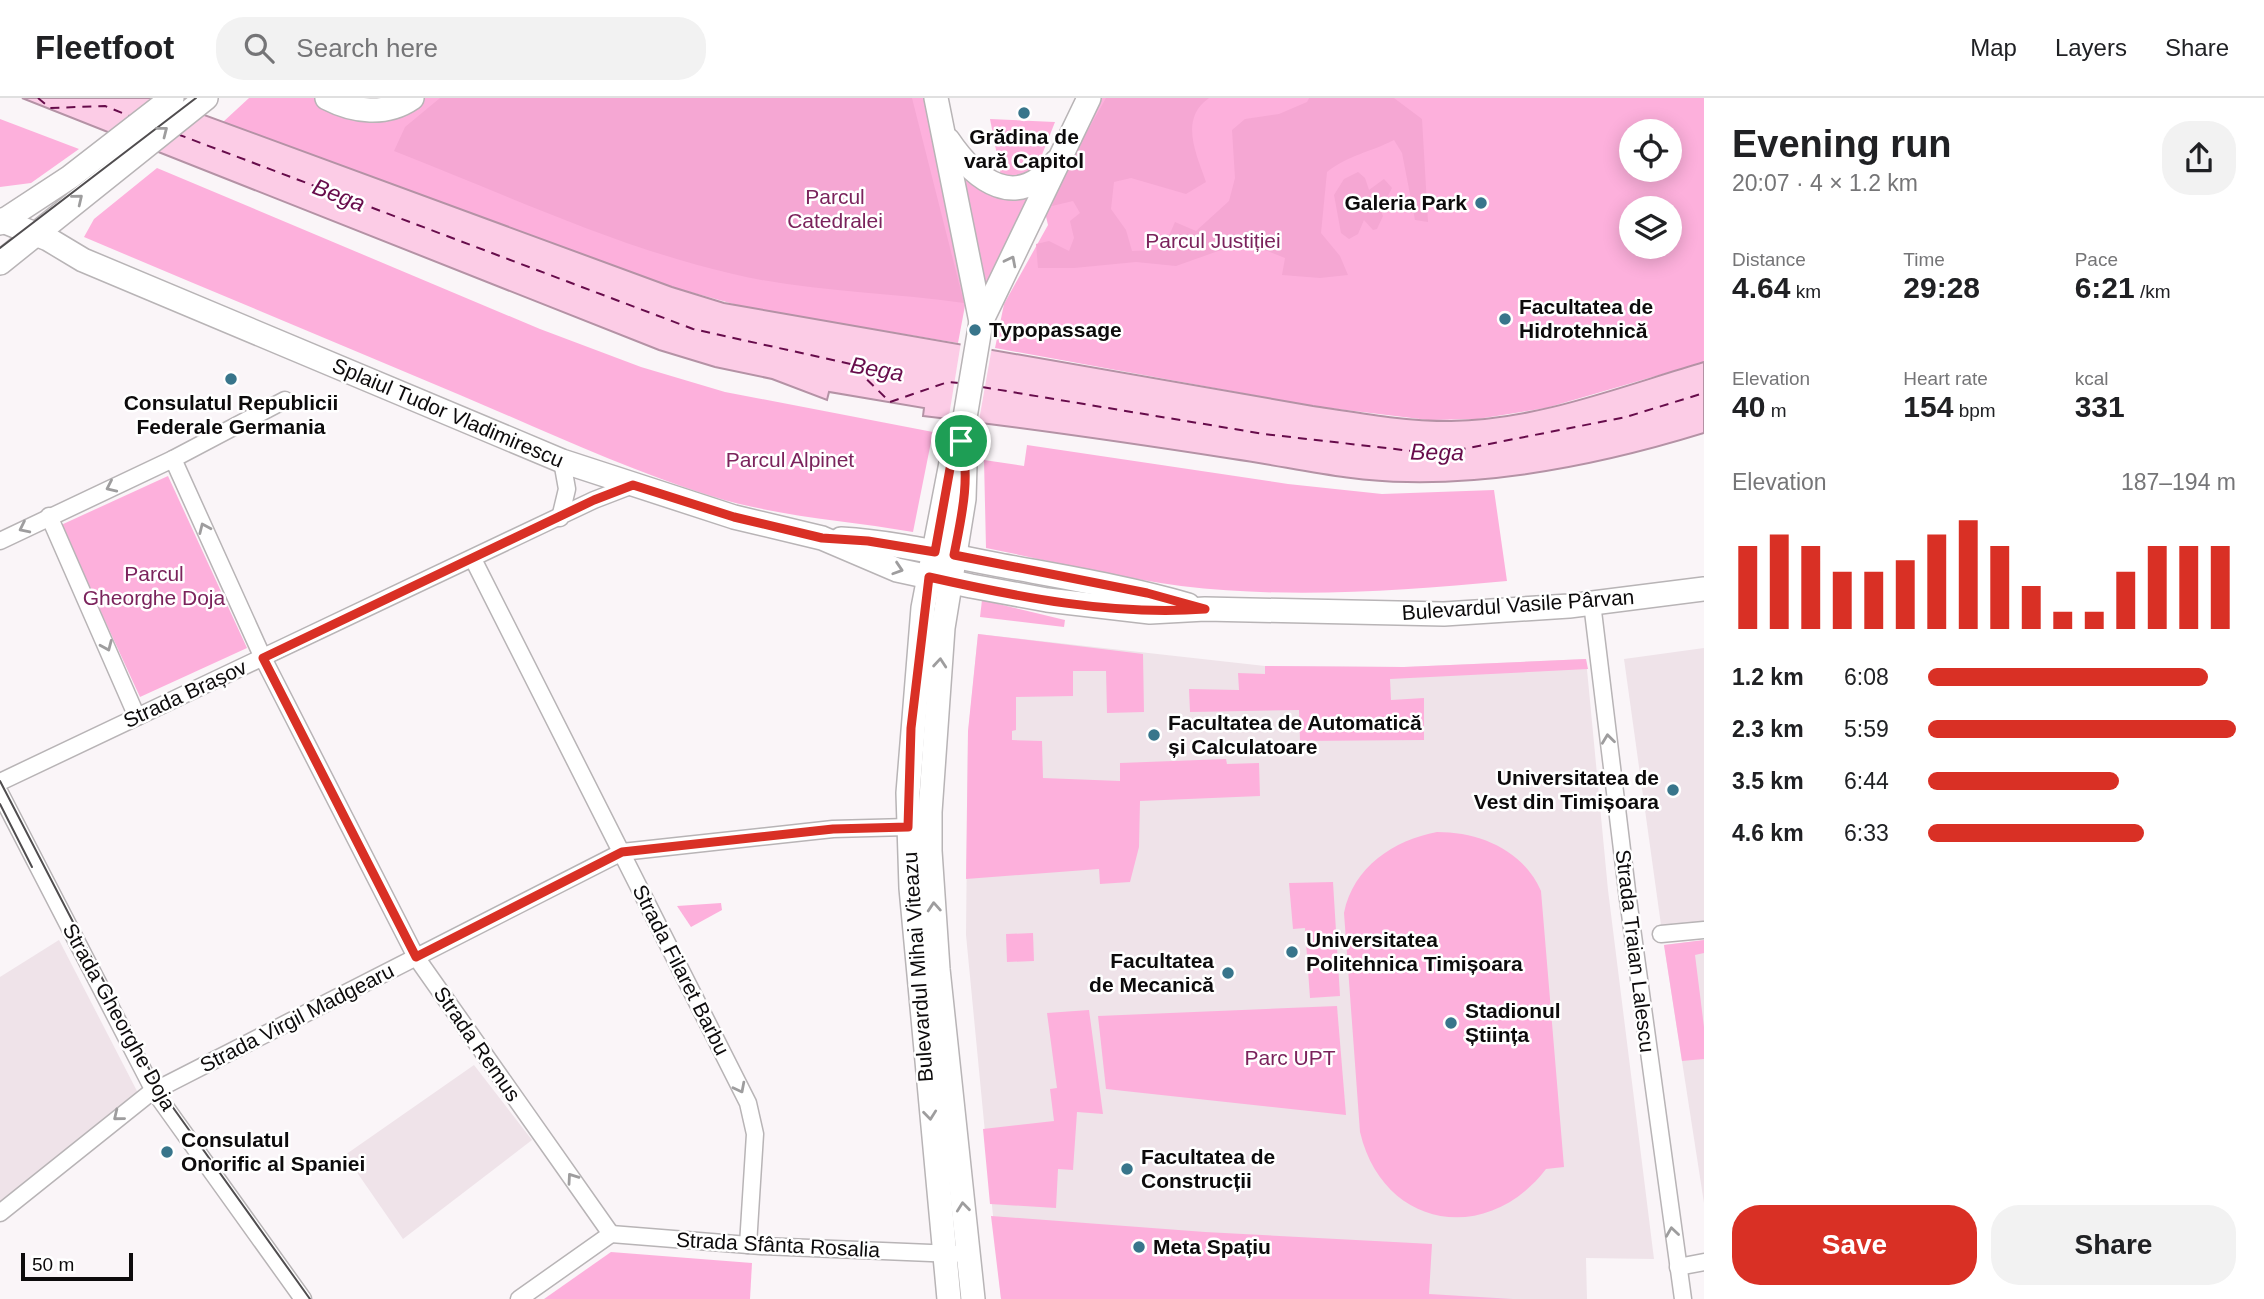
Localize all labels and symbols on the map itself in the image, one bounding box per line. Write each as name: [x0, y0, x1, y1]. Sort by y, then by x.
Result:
marker: Grădina de vară Capitol: [1016, 105, 1032, 121]
place label: Grădina de vară Capitol: [964, 125, 1084, 172]
one-way arrow: [155, 127, 168, 140]
water label: Bega: [309, 173, 369, 217]
park label: Parcul Catedralei: [787, 185, 883, 232]
place label: Galeria Park: [1344, 191, 1467, 214]
one-way arrow: [70, 194, 82, 207]
marker: Galeria Park: [1473, 195, 1489, 211]
park label: Parcul Justiției: [1145, 229, 1281, 252]
one-way arrow: [1003, 256, 1017, 268]
place label: Facultatea de Hidrotehnică: [1519, 295, 1653, 342]
marker: Facultatea de Hidrotehnică: [1497, 311, 1513, 327]
place label: Typopassage: [989, 318, 1122, 341]
marker: Typopassage: [967, 322, 983, 338]
water label: Bega: [848, 352, 906, 386]
street label: Splaiul Tudor Vladimirescu: [329, 353, 567, 472]
marker: Consulatul Republicii Federale Germania: [223, 371, 239, 387]
place label: Consulatul Republicii Federale Germania: [124, 391, 338, 438]
pin: [931, 411, 991, 471]
water label: Bega: [1410, 439, 1464, 465]
park label: Parcul Alpinet: [726, 448, 854, 471]
one-way arrow: [106, 479, 118, 493]
one-way arrow: [19, 520, 31, 534]
one-way arrow: [198, 523, 212, 536]
one-way arrow: [891, 560, 903, 575]
park label: Parcul Gheorghe Doja: [83, 562, 226, 609]
street label: Bulevardul Vasile Pârvan: [1401, 585, 1635, 624]
one-way arrow: [99, 638, 113, 651]
street label: Strada Brașov: [120, 655, 250, 732]
one-way arrow: [932, 658, 947, 669]
place label: Facultatea de Automatică și Calculatoare: [1168, 711, 1422, 758]
marker: Facultatea de Automatică și Calculatoare: [1146, 727, 1162, 743]
one-way arrow: [1601, 733, 1616, 745]
place label: Universitatea de Vest din Timișoara: [1474, 766, 1659, 813]
marker: Universitatea de Vest din Timișoara: [1665, 782, 1681, 798]
street label: Strada Traian Lalescu: [1612, 848, 1659, 1054]
street label: Bulevardul Mihai Viteazu: [898, 851, 937, 1083]
street label: Strada Filaret Barbu: [629, 881, 734, 1059]
one-way arrow: [927, 901, 942, 912]
street label: Strada Gheorghe Doja: [58, 919, 181, 1115]
place label: Universitatea Politehnica Timișoara: [1306, 928, 1523, 975]
marker: Universitatea Politehnica Timișoara: [1284, 944, 1300, 960]
place label: Facultatea de Mecanică: [1089, 949, 1214, 996]
street label: Strada Virgil Madgearu: [196, 959, 398, 1076]
marker: Facultatea de Mecanică: [1220, 965, 1236, 981]
street label: Strada Remus: [429, 982, 525, 1105]
place label: Stadionul Știința: [1465, 999, 1561, 1046]
marker: Stadionul Știința: [1443, 1015, 1459, 1031]
park label: Parc UPT: [1244, 1046, 1336, 1069]
one-way arrow: [731, 1081, 745, 1093]
one-way arrow: [114, 1108, 127, 1120]
one-way arrow: [922, 1109, 937, 1120]
place label: Consulatul Onorific al Spaniei: [181, 1128, 365, 1175]
marker: Consulatul Onorific al Spaniei: [159, 1144, 175, 1160]
place label: Facultatea de Construcții: [1141, 1145, 1275, 1192]
marker: Facultatea de Construcții: [1119, 1161, 1135, 1177]
one-way arrow: [568, 1173, 580, 1186]
one-way arrow: [955, 1201, 970, 1213]
one-way arrow: [1665, 1226, 1680, 1238]
street label: Strada Sfânta Rosalia: [675, 1228, 881, 1261]
place label: Meta Spațiu: [1153, 1235, 1271, 1258]
marker: Meta Spațiu: [1131, 1239, 1147, 1255]
scale bar: [21, 1250, 133, 1282]

